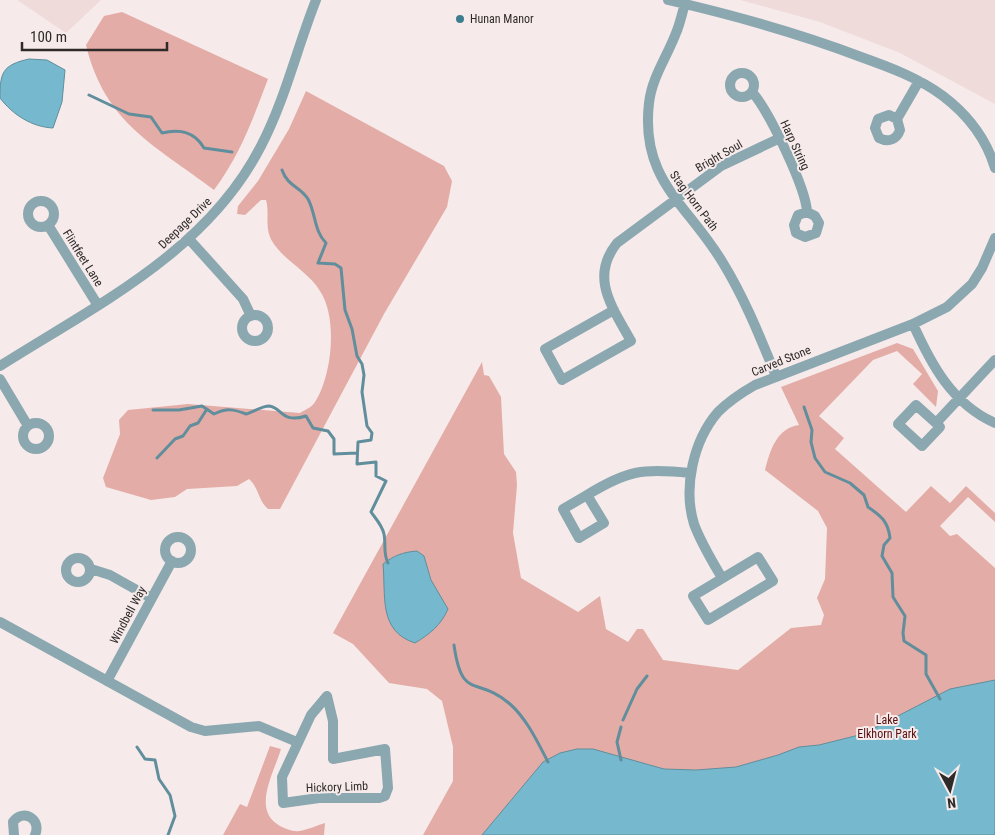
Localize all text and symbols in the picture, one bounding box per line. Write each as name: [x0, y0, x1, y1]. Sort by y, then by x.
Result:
place label: Hunan Manor: [470, 12, 534, 26]
marker: Hunan Manor: [454, 13, 466, 25]
scale bar: [22, 20, 168, 52]
text: 100 m: [30, 28, 67, 46]
street label: Harp String: [777, 118, 813, 172]
street label: Bright Soul: [693, 137, 745, 175]
street label: Stag Horn Path: [667, 168, 721, 234]
street label: Deepage Drive: [156, 194, 215, 252]
street label: Flintfeet Lane: [60, 227, 106, 289]
street label: Carved Stone: [749, 343, 813, 379]
street label: Windbell Way: [107, 584, 149, 646]
park label: Lake Elkhorn Park: [857, 713, 917, 741]
north arrow: [925, 765, 975, 815]
street label: Hickory Limb: [306, 779, 368, 795]
text: N: [946, 794, 957, 811]

